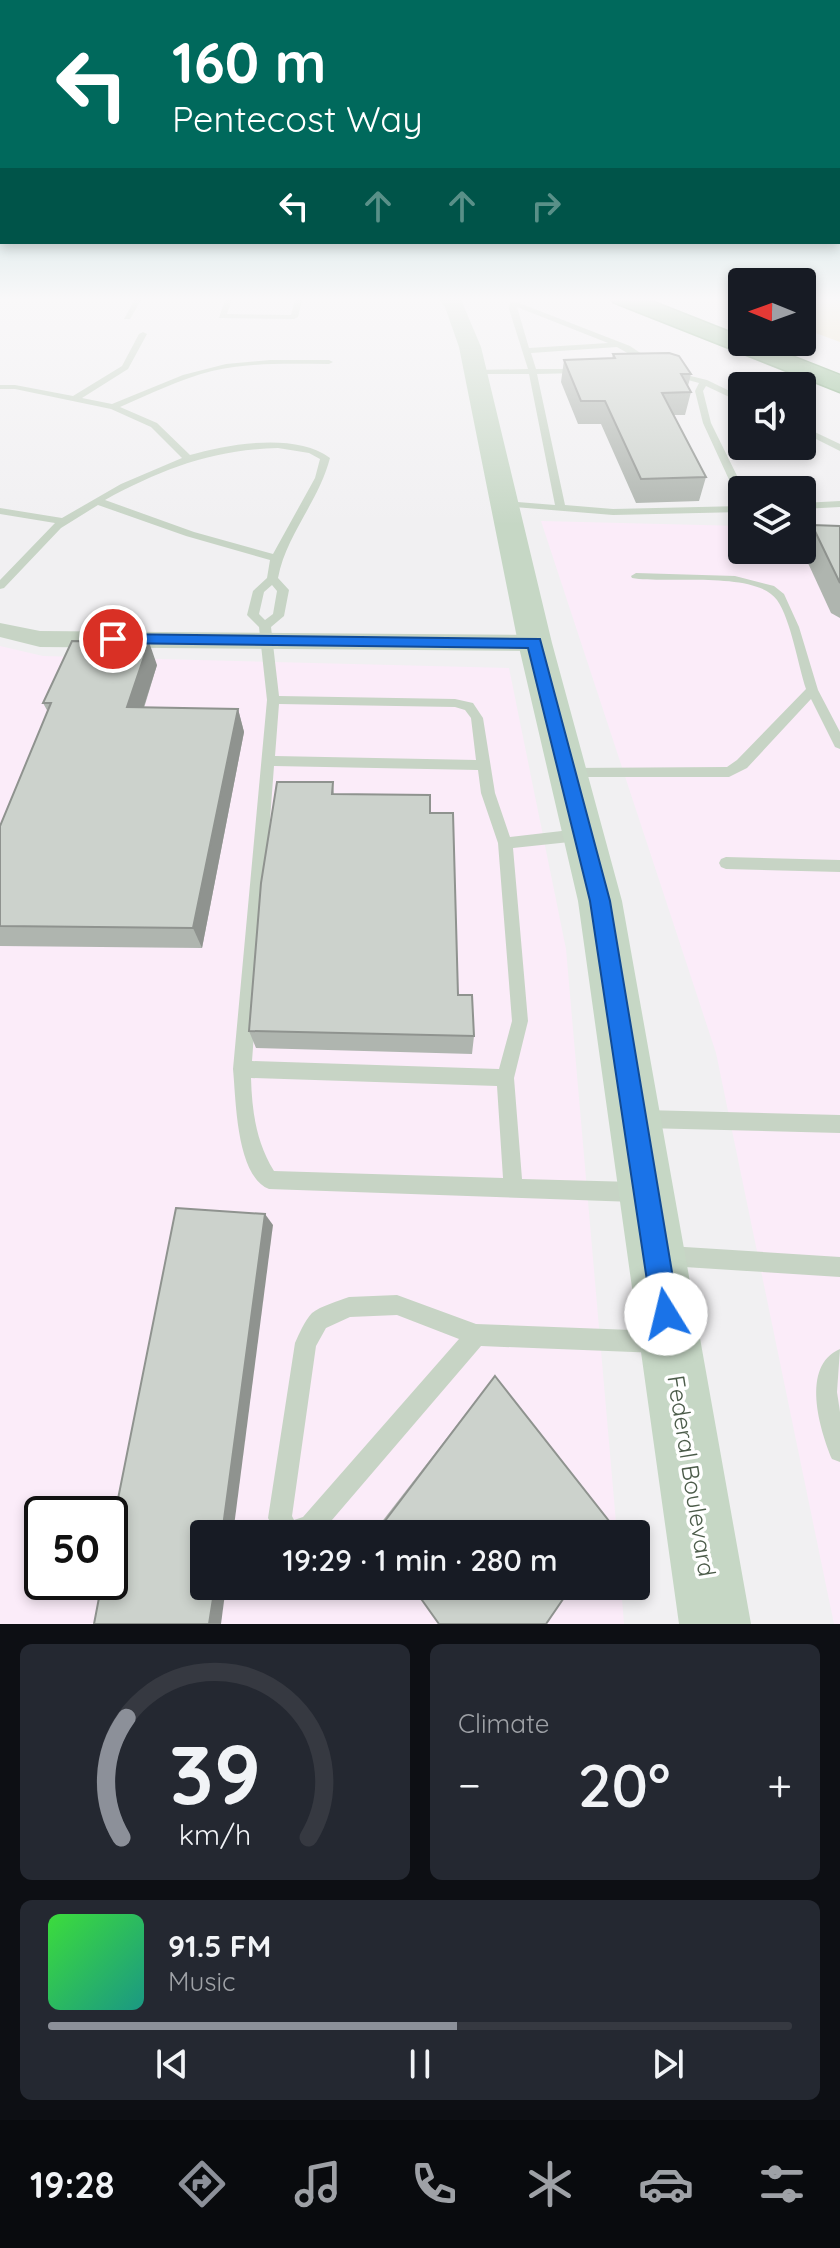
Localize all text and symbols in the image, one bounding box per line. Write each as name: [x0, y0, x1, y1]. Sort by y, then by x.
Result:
text: 160 m: [172, 27, 326, 97]
icon: left: [40, 32, 144, 136]
text: Pentecost Way: [172, 96, 423, 141]
icon: left: [272, 184, 316, 228]
icon: ahead: [356, 184, 400, 228]
icon: ahead: [440, 184, 484, 228]
icon: right: [524, 184, 568, 228]
north arrow: [728, 268, 816, 356]
map controls: [728, 268, 816, 564]
button: sound: [728, 372, 816, 460]
button: layers: [728, 476, 816, 564]
pin: [79, 605, 147, 673]
icon: arrive: [91, 617, 135, 661]
position arrow: [624, 1272, 708, 1356]
street label: Federal Boulevard: [661, 1373, 723, 1579]
speed limit sign: 50: [24, 1496, 128, 1600]
text: 19:29 · 1 min · 280 m: [282, 1541, 558, 1579]
text: Climate: [458, 1707, 549, 1740]
text: 39: [169, 1721, 261, 1825]
text: 20°: [578, 1747, 670, 1822]
text: −: [458, 1757, 481, 1812]
text: +: [767, 1757, 792, 1812]
text: km/h: [179, 1816, 251, 1852]
text: 91.5 FM: [168, 1927, 271, 1965]
text: Music: [168, 1965, 236, 1998]
icon: previous: [150, 2042, 194, 2086]
icon: pause: [398, 2042, 442, 2086]
icon: next: [646, 2042, 690, 2086]
icon: directions: [174, 2156, 230, 2212]
icon: music: [290, 2156, 346, 2212]
icon: phone: [406, 2156, 462, 2212]
icon: climate: [522, 2156, 578, 2212]
icon: car: [638, 2156, 694, 2212]
icon: filters: [754, 2156, 810, 2212]
text: 19:28: [30, 2162, 114, 2207]

